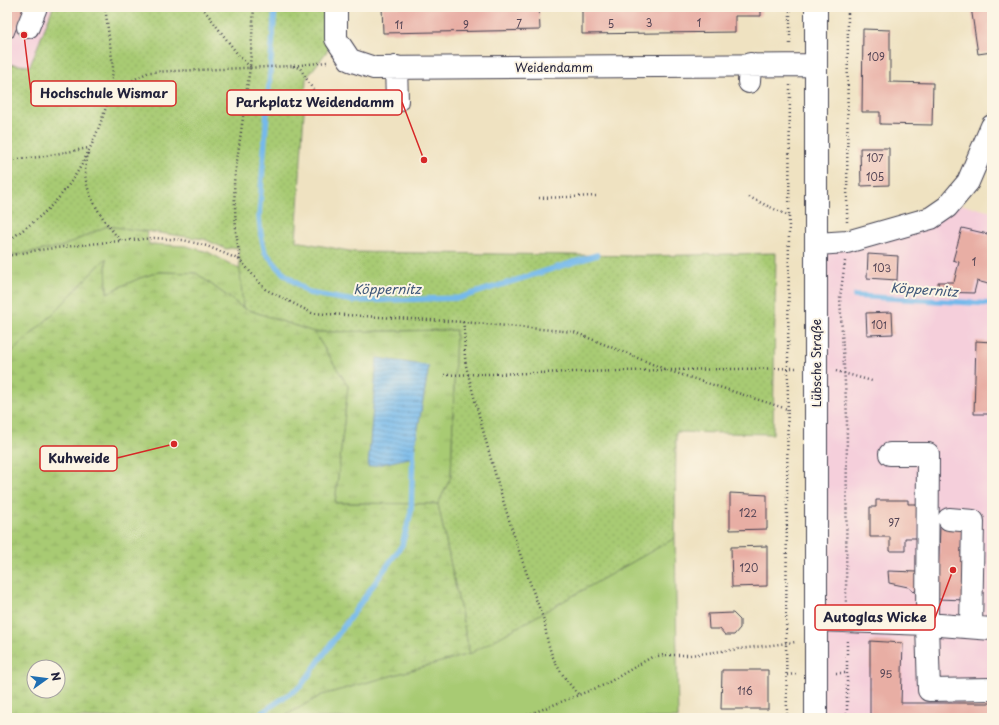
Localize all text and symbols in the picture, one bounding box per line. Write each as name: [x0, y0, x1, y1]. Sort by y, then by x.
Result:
house number: 3: [646, 15, 652, 30]
house number: 1: [697, 15, 701, 30]
house number: 7: [516, 16, 522, 31]
house number: 5: [608, 16, 614, 31]
house number: 11: [395, 17, 403, 32]
house number: 9: [463, 17, 469, 32]
house number: 109: [867, 49, 885, 64]
street label: Weidendamm: [515, 58, 593, 76]
callout: Hochschule Wismar: [31, 81, 176, 106]
text: Hochschule Wismar: [40, 83, 168, 102]
callout: Parkplatz Weidendamm: [227, 90, 402, 115]
text: Parkplatz Weidendamm: [236, 92, 394, 111]
house number: 107: [866, 150, 884, 165]
house number: 105: [866, 169, 884, 184]
house number: 1: [972, 254, 976, 269]
house number: 103: [873, 260, 891, 275]
water label: Köppernitz: [890, 277, 960, 301]
water label: Köppernitz: [353, 279, 422, 298]
house number: 101: [871, 317, 887, 332]
street label: Lübsche Straße: [807, 319, 825, 407]
callout: Kuhweide: [40, 446, 117, 471]
text: Kuhweide: [48, 448, 110, 467]
house number: 122: [739, 505, 757, 520]
house number: 97: [888, 515, 900, 530]
house number: 120: [740, 560, 758, 575]
callout: Autoglas Wicke: [815, 605, 935, 630]
text: Autoglas Wicke: [823, 607, 927, 626]
north arrow: [26, 659, 66, 699]
house number: 95: [880, 666, 892, 681]
text: N: [47, 670, 66, 683]
house number: 116: [737, 683, 753, 698]

